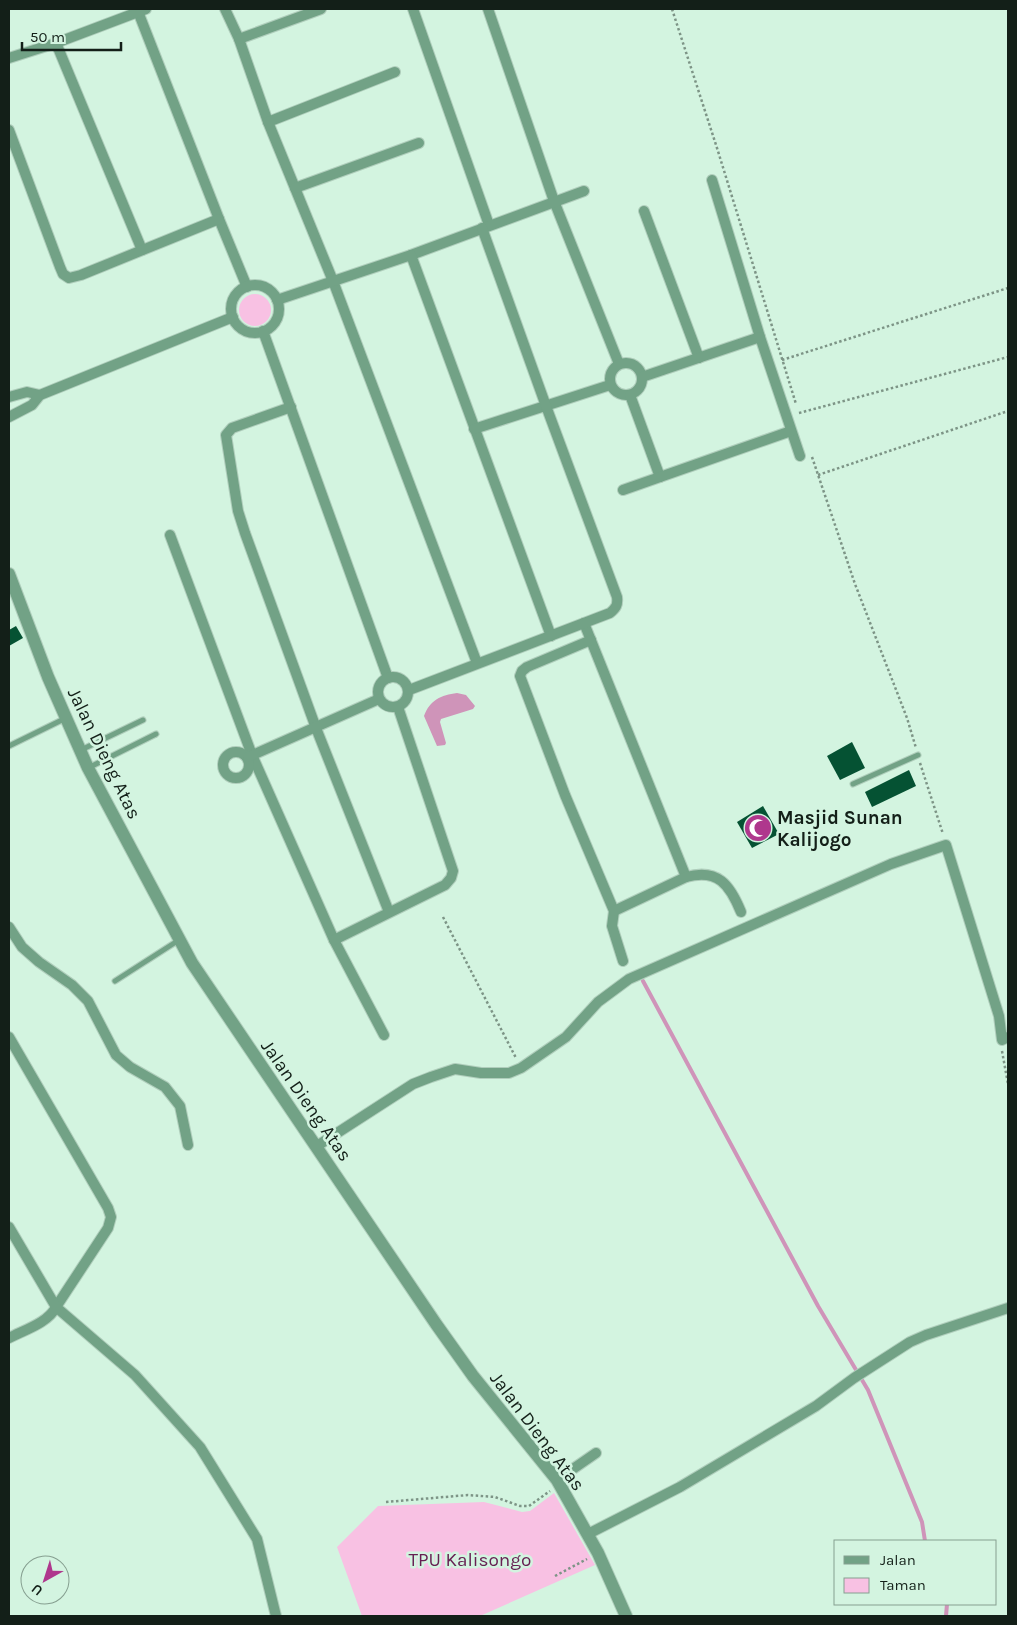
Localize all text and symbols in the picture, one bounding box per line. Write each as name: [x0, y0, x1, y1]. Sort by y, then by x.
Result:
scale bar: [22, 20, 121, 52]
text: 50 m: [30, 28, 65, 46]
street label: Jalan Dieng Atas: [63, 684, 145, 823]
place label: Masjid Sunan Kalijogo: [777, 807, 903, 851]
mosque icon: Masjid Sunan Kalijogo: [743, 813, 773, 843]
street label: Jalan Dieng Atas: [256, 1036, 356, 1165]
street label: Jalan Dieng Atas: [485, 1368, 589, 1495]
legend: [834, 1540, 997, 1605]
park label: TPU Kalisongo: [409, 1549, 531, 1571]
text: Jalan: [880, 1551, 916, 1569]
north arrow: [20, 1555, 70, 1605]
text: Taman: [880, 1576, 926, 1594]
text: U: [28, 1580, 46, 1599]

